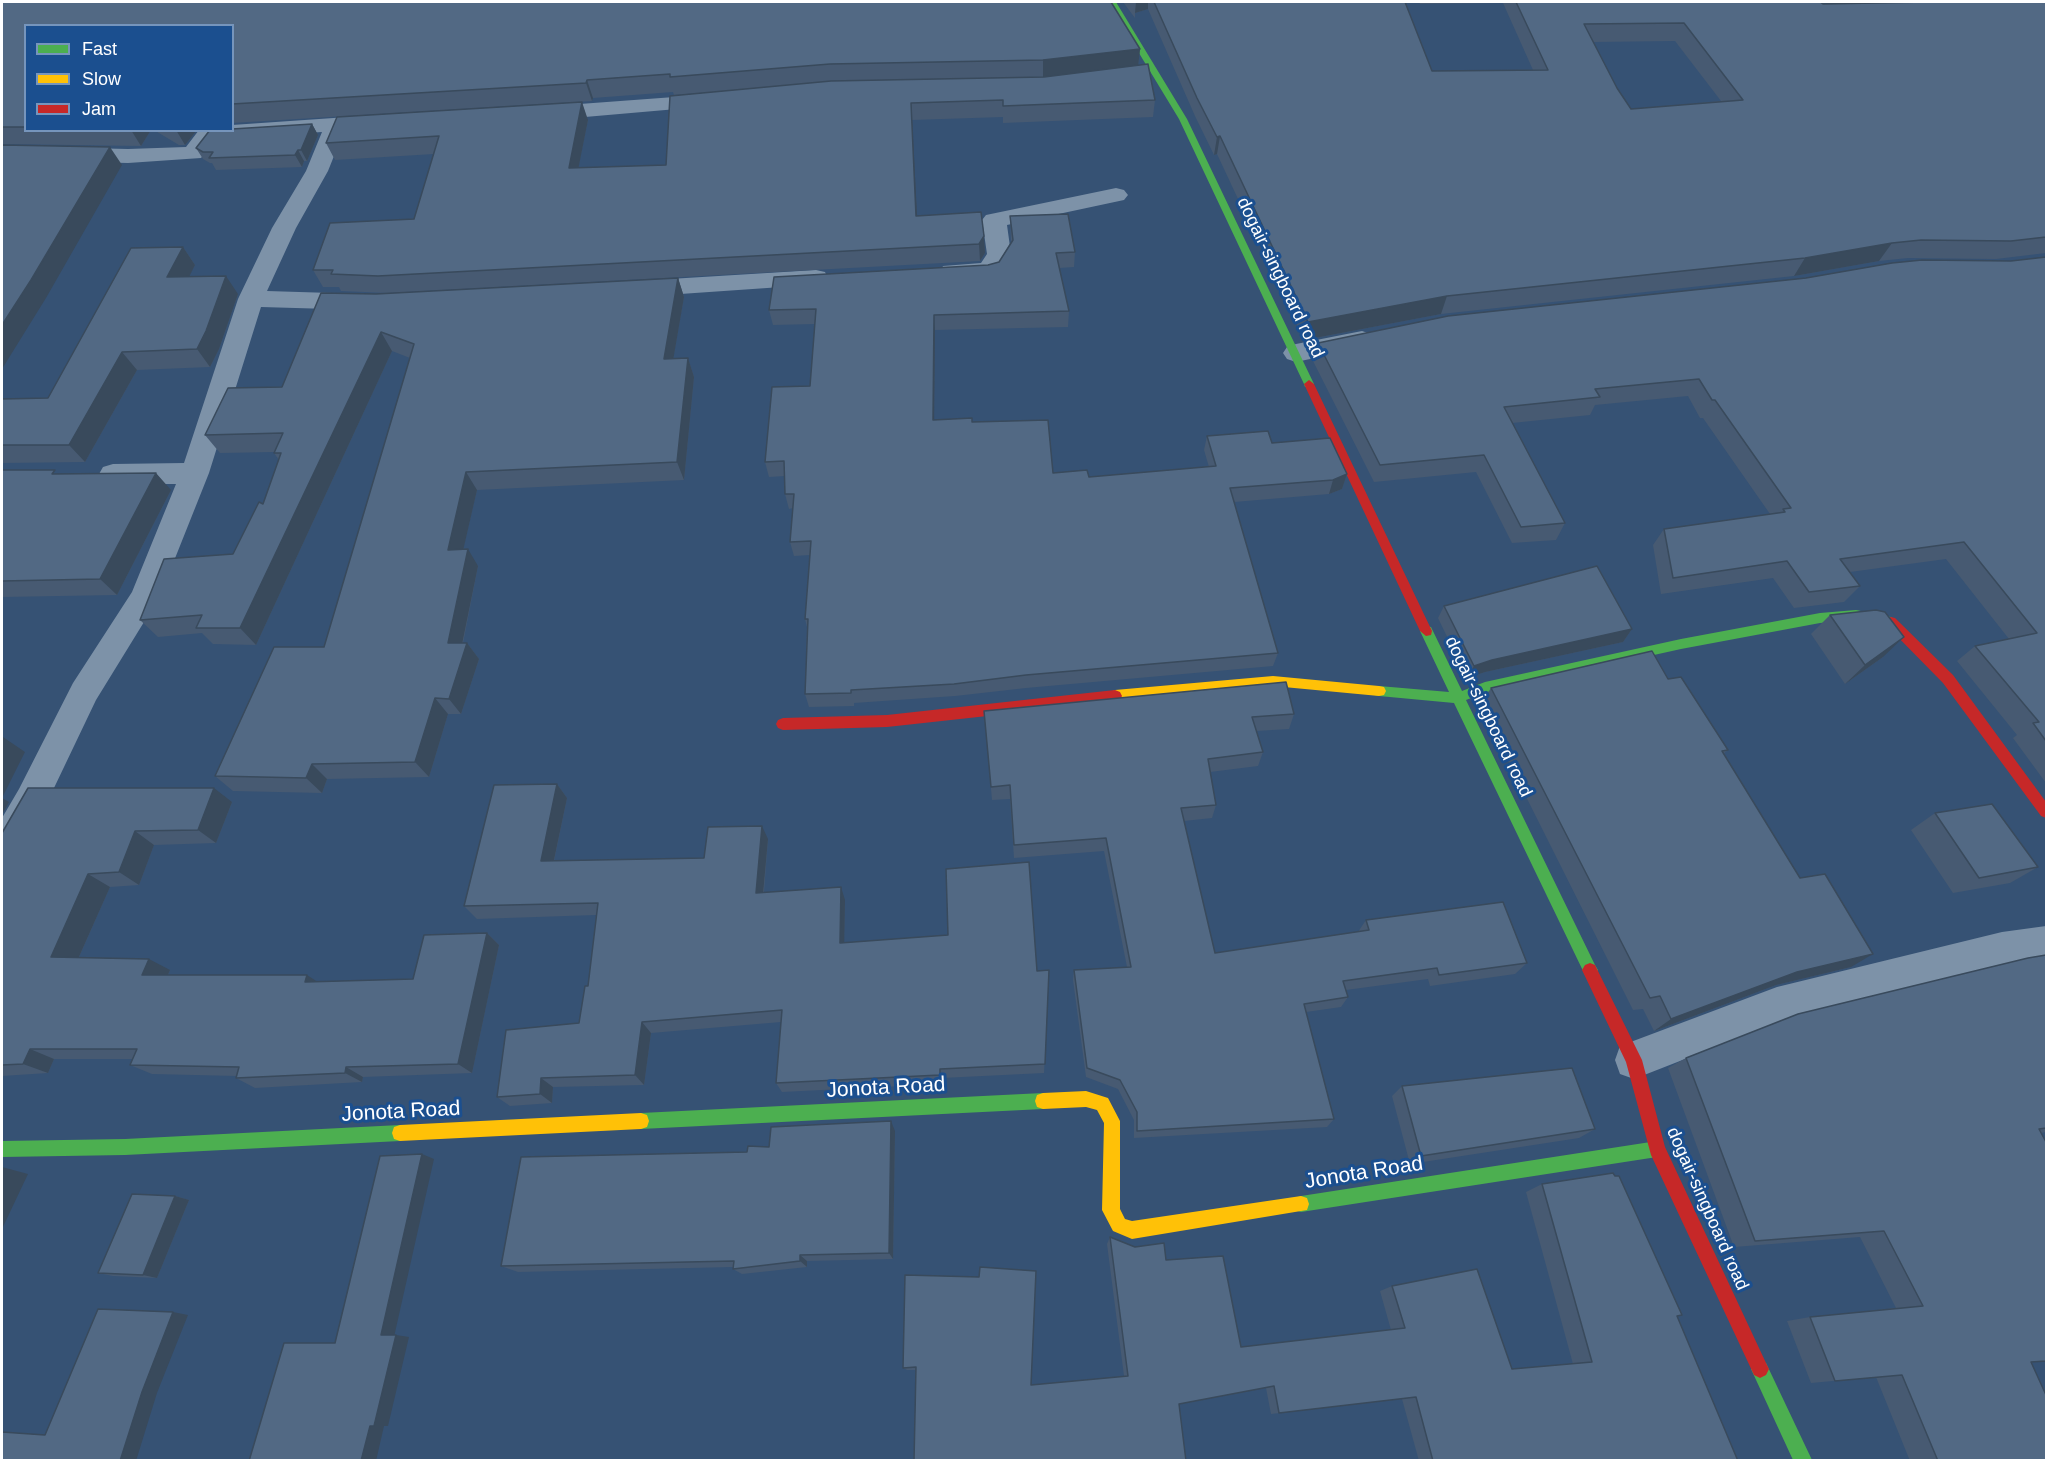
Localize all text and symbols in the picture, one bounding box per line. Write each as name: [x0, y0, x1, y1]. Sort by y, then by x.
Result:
legend: [24, 24, 234, 132]
text: Fast: [82, 39, 117, 59]
text: Slow: [82, 69, 121, 89]
text: Jam: [82, 99, 116, 119]
street label: dogair-singboard road: [1232, 194, 1328, 362]
street label: dogair-singboard road: [1440, 633, 1536, 801]
street label: Jonota Road: [826, 1072, 946, 1104]
street label: Jonota Road: [341, 1096, 461, 1128]
street label: dogair-singboard road: [1661, 1124, 1753, 1294]
street label: Jonota Road: [1303, 1151, 1425, 1195]

